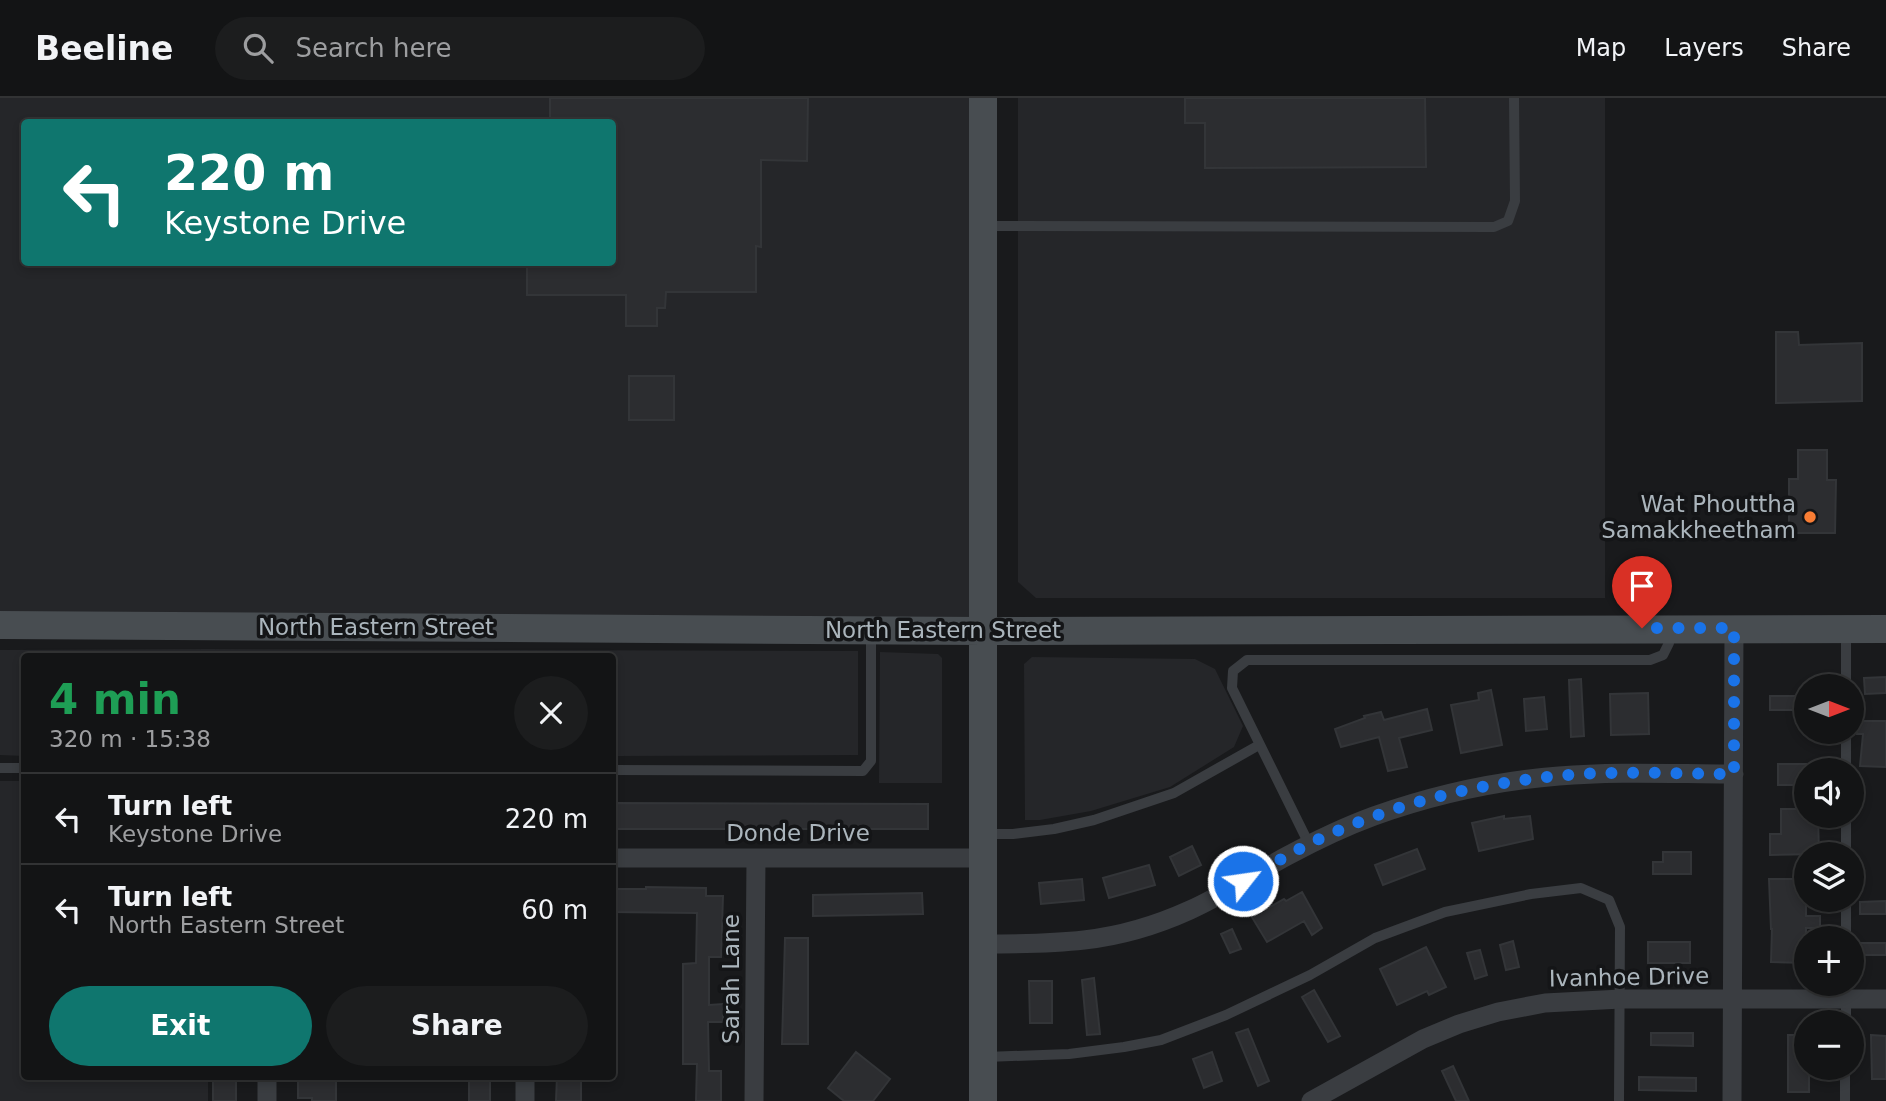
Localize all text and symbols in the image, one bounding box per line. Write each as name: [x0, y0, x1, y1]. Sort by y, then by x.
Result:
search box: [215, 17, 705, 80]
text: Beeline: [35, 29, 173, 68]
icon: search: [239, 29, 277, 67]
text: Search here: [295, 33, 452, 63]
text: Map: [1576, 34, 1626, 62]
text: Layers: [1664, 34, 1744, 62]
text: Share: [1782, 34, 1851, 62]
text: 220 m: [164, 145, 334, 202]
icon: left: [49, 147, 140, 238]
text: Keystone Drive: [164, 204, 406, 242]
place label: Wat Phouttha Samakkheetham: [1601, 491, 1796, 543]
marker: Wat Phouttha Samakkheetham: [1802, 509, 1818, 525]
pin: [1612, 556, 1672, 628]
icon: arrive: [1623, 567, 1661, 605]
street label: North Eastern Street: [258, 614, 494, 640]
street label: North Eastern Street: [825, 617, 1061, 643]
north arrow: [1794, 674, 1864, 744]
map controls: [1794, 674, 1864, 1080]
text: 4 min: [49, 675, 181, 724]
button: close: [514, 676, 588, 750]
text: 320 m · 15:38: [49, 726, 211, 752]
button: sound: [1794, 758, 1864, 828]
text: Turn left: [108, 791, 232, 821]
icon: left: [49, 800, 87, 838]
text: 220 m: [505, 804, 588, 834]
street label: Donde Drive: [726, 820, 870, 846]
text: Keystone Drive: [108, 821, 282, 847]
button: layers: [1794, 842, 1864, 912]
position arrow: [1206, 844, 1280, 918]
text: Turn left: [108, 882, 232, 912]
icon: left: [49, 891, 87, 929]
text: 60 m: [521, 895, 588, 925]
text: North Eastern Street: [108, 912, 344, 938]
street label: Sarah Lane: [718, 914, 744, 1044]
button: +: [1794, 926, 1864, 996]
street label: Ivanhoe Drive: [1549, 963, 1709, 991]
button: Exit: [49, 986, 312, 1066]
button: Share: [326, 986, 588, 1066]
button: −: [1794, 1010, 1864, 1080]

